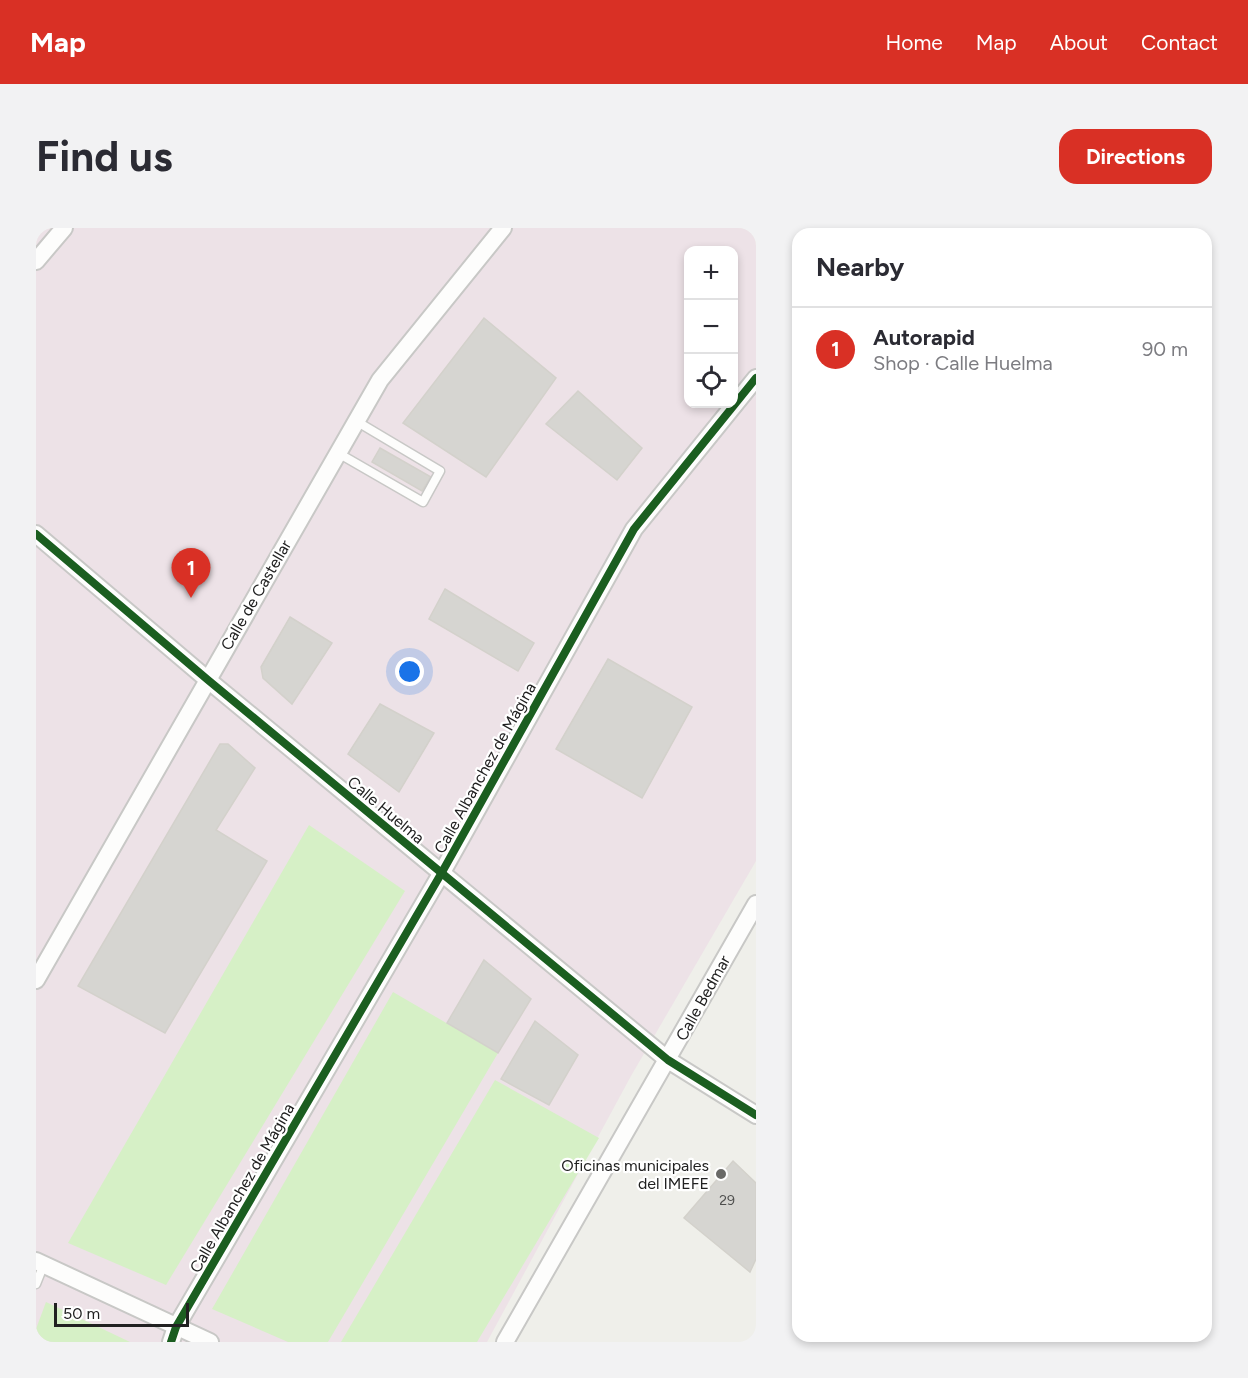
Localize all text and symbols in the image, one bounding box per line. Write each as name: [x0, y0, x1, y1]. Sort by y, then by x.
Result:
text: Map: [30, 25, 86, 59]
text: Home: [886, 30, 943, 55]
text: Map: [976, 30, 1017, 55]
text: About: [1050, 30, 1108, 55]
text: Contact: [1141, 30, 1218, 55]
button: Directions: [1059, 129, 1212, 184]
text: Find us: [36, 131, 173, 182]
map controls: [684, 246, 738, 408]
button: +: [684, 246, 738, 300]
text: Nearby: [816, 251, 904, 283]
button: −: [684, 300, 738, 354]
text: Autorapid: [873, 324, 975, 351]
text: 1: [831, 337, 840, 361]
text: 90 m: [1142, 337, 1188, 361]
text: Shop · Calle Huelma: [873, 351, 1053, 375]
button: locate: [684, 354, 738, 408]
street label: Calle de Castellar: [217, 536, 296, 653]
pin: 1: [172, 548, 210, 598]
your location: [395, 657, 424, 686]
street label: Calle Albanchez de Mágina: [430, 679, 540, 857]
street label: Calle Huelma: [344, 772, 428, 848]
street label: Calle Bedmar: [672, 952, 735, 1044]
street label: Calle Albanchez de Mágina: [186, 1100, 298, 1276]
place label: Oficinas municipales del IMEFE: [561, 1156, 709, 1193]
marker: Oficinas municipales del IMEFE: [714, 1167, 728, 1181]
house number: 29: [719, 1192, 735, 1209]
scale bar: [54, 1300, 189, 1328]
text: 50 m: [63, 1304, 100, 1323]

